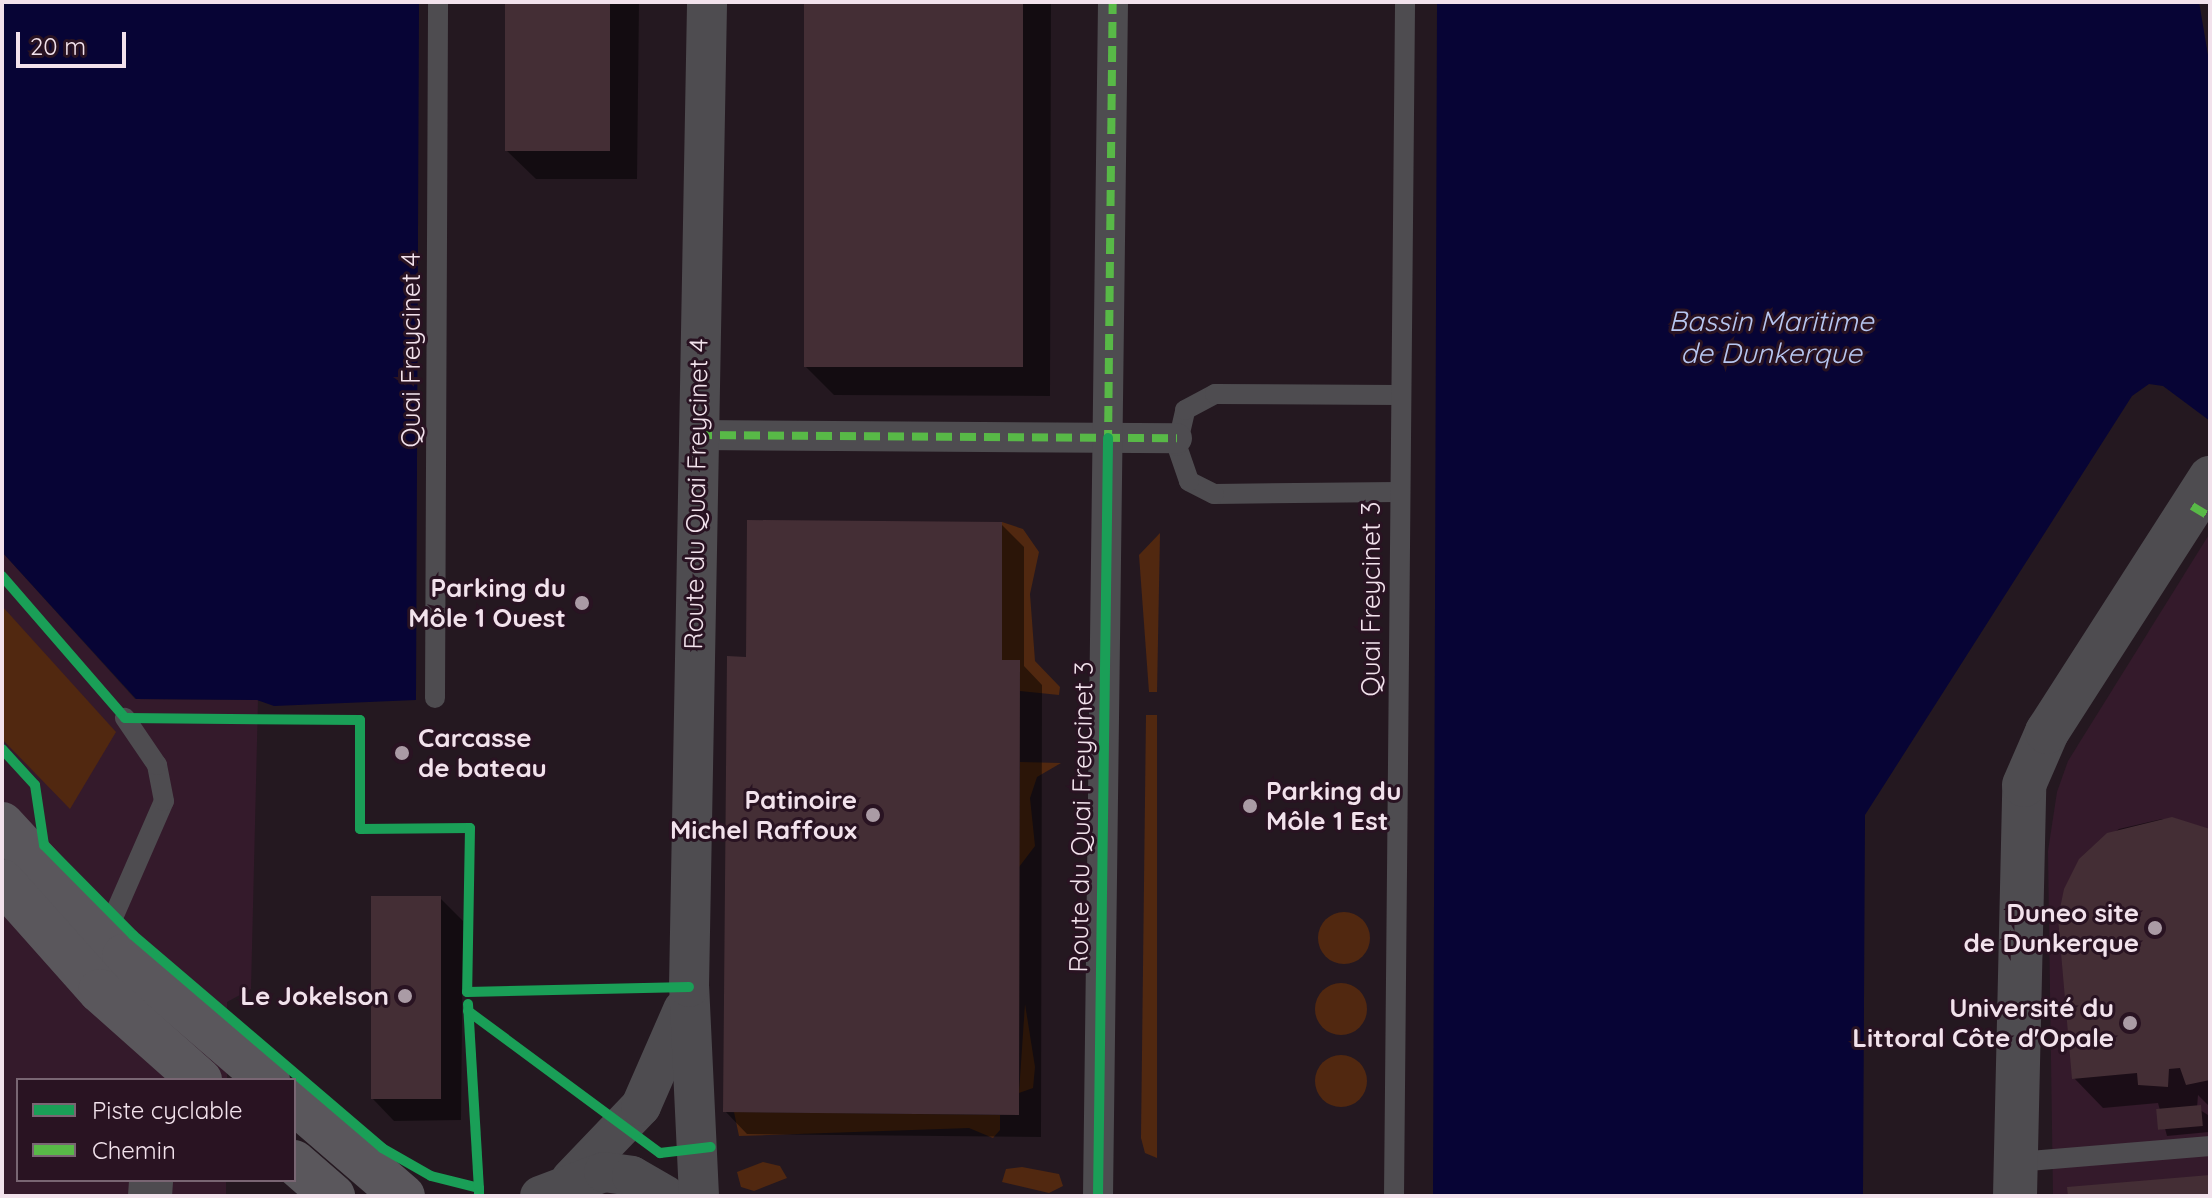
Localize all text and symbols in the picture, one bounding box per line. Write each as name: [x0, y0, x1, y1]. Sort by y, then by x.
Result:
scale bar: [20, 16, 130, 66]
text: 20 m: [30, 31, 86, 61]
street label: Quai Freycinet 4: [395, 253, 427, 447]
water label: Bassin Maritime de Dunkerque: [1668, 304, 1874, 370]
street label: Route du Quai Freycinet 4: [678, 338, 714, 650]
street label: Quai Freycinet 3: [1355, 502, 1387, 696]
place label: Parking du Môle 1 Ouest: [408, 572, 566, 634]
marker: Parking du Môle 1 Ouest: [573, 594, 591, 612]
street label: Route du Quai Freycinet 3: [1063, 661, 1099, 973]
place label: Carcasse de bateau: [418, 722, 547, 784]
marker: Carcasse de bateau: [393, 744, 411, 762]
place label: Parking du Môle 1 Est: [1266, 775, 1401, 836]
place label: Patinoire Michel Raffoux: [670, 784, 857, 846]
marker: Parking du Môle 1 Est: [1241, 797, 1259, 815]
marker: Patinoire Michel Raffoux: [864, 806, 882, 824]
place label: Duneo site de Dunkerque: [1964, 897, 2139, 958]
marker: Duneo site de Dunkerque: [2146, 919, 2164, 937]
place label: Le Jokelson: [240, 980, 389, 1012]
marker: Le Jokelson: [396, 987, 414, 1005]
place label: Université du Littoral Côte d'Opale: [1852, 992, 2114, 1054]
marker: Université du Littoral Côte d'Opale: [2121, 1014, 2139, 1032]
legend: [16, 1078, 296, 1182]
text: Piste cyclable: [92, 1095, 243, 1125]
text: Chemin: [92, 1135, 176, 1165]

